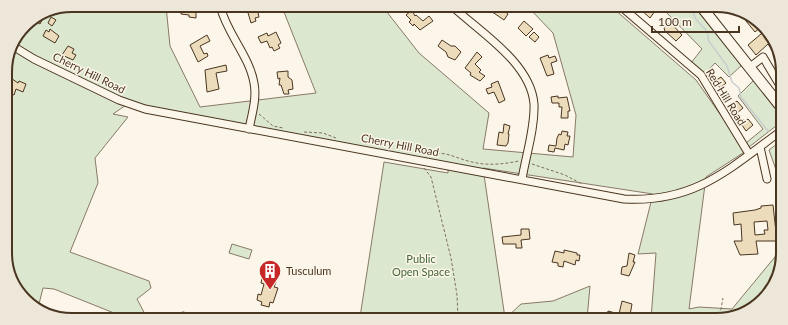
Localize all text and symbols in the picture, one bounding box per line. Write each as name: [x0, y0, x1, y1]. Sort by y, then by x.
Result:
scale bar: [652, 8, 739, 34]
text: 100 m: [658, 14, 692, 29]
street label: Cherry Hill Road: [51, 49, 128, 96]
street label: Red Hill Road: [704, 66, 749, 128]
street label: Cherry Hill Road: [360, 131, 440, 158]
park label: Public Open Space: [392, 252, 450, 278]
building icon: Tusculum: [257, 258, 283, 291]
place label: Tusculum: [286, 264, 331, 277]

